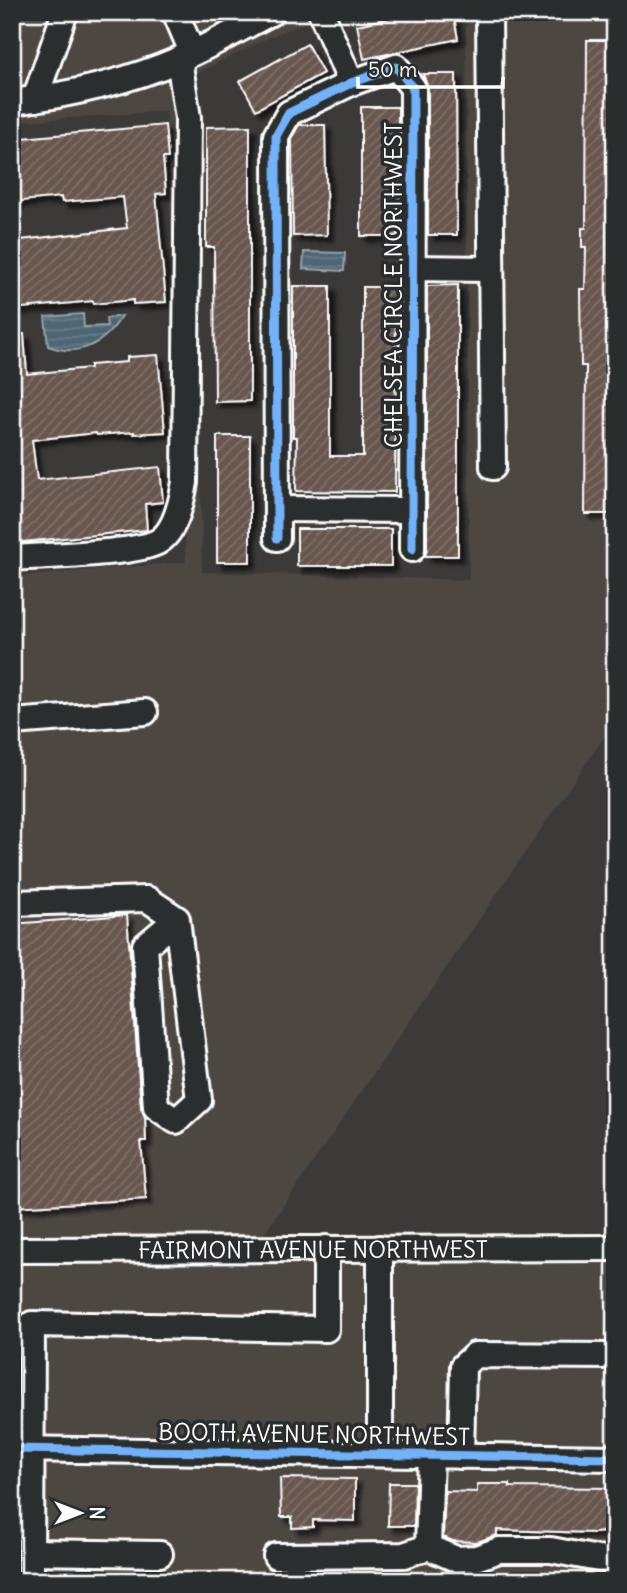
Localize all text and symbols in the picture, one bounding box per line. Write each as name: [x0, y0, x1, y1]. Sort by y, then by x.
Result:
scale bar: [358, 46, 503, 90]
text: 50 m: [368, 56, 417, 83]
street label: CHELSEA CIRCLE NORTHWEST: [379, 122, 408, 448]
street label: FAIRMONT AVENUE NORTHWEST: [138, 1234, 488, 1264]
street label: BOOTH AVENUE NORTHWEST: [158, 1417, 470, 1451]
north arrow: [46, 1478, 116, 1548]
text: N: [85, 1506, 109, 1520]

